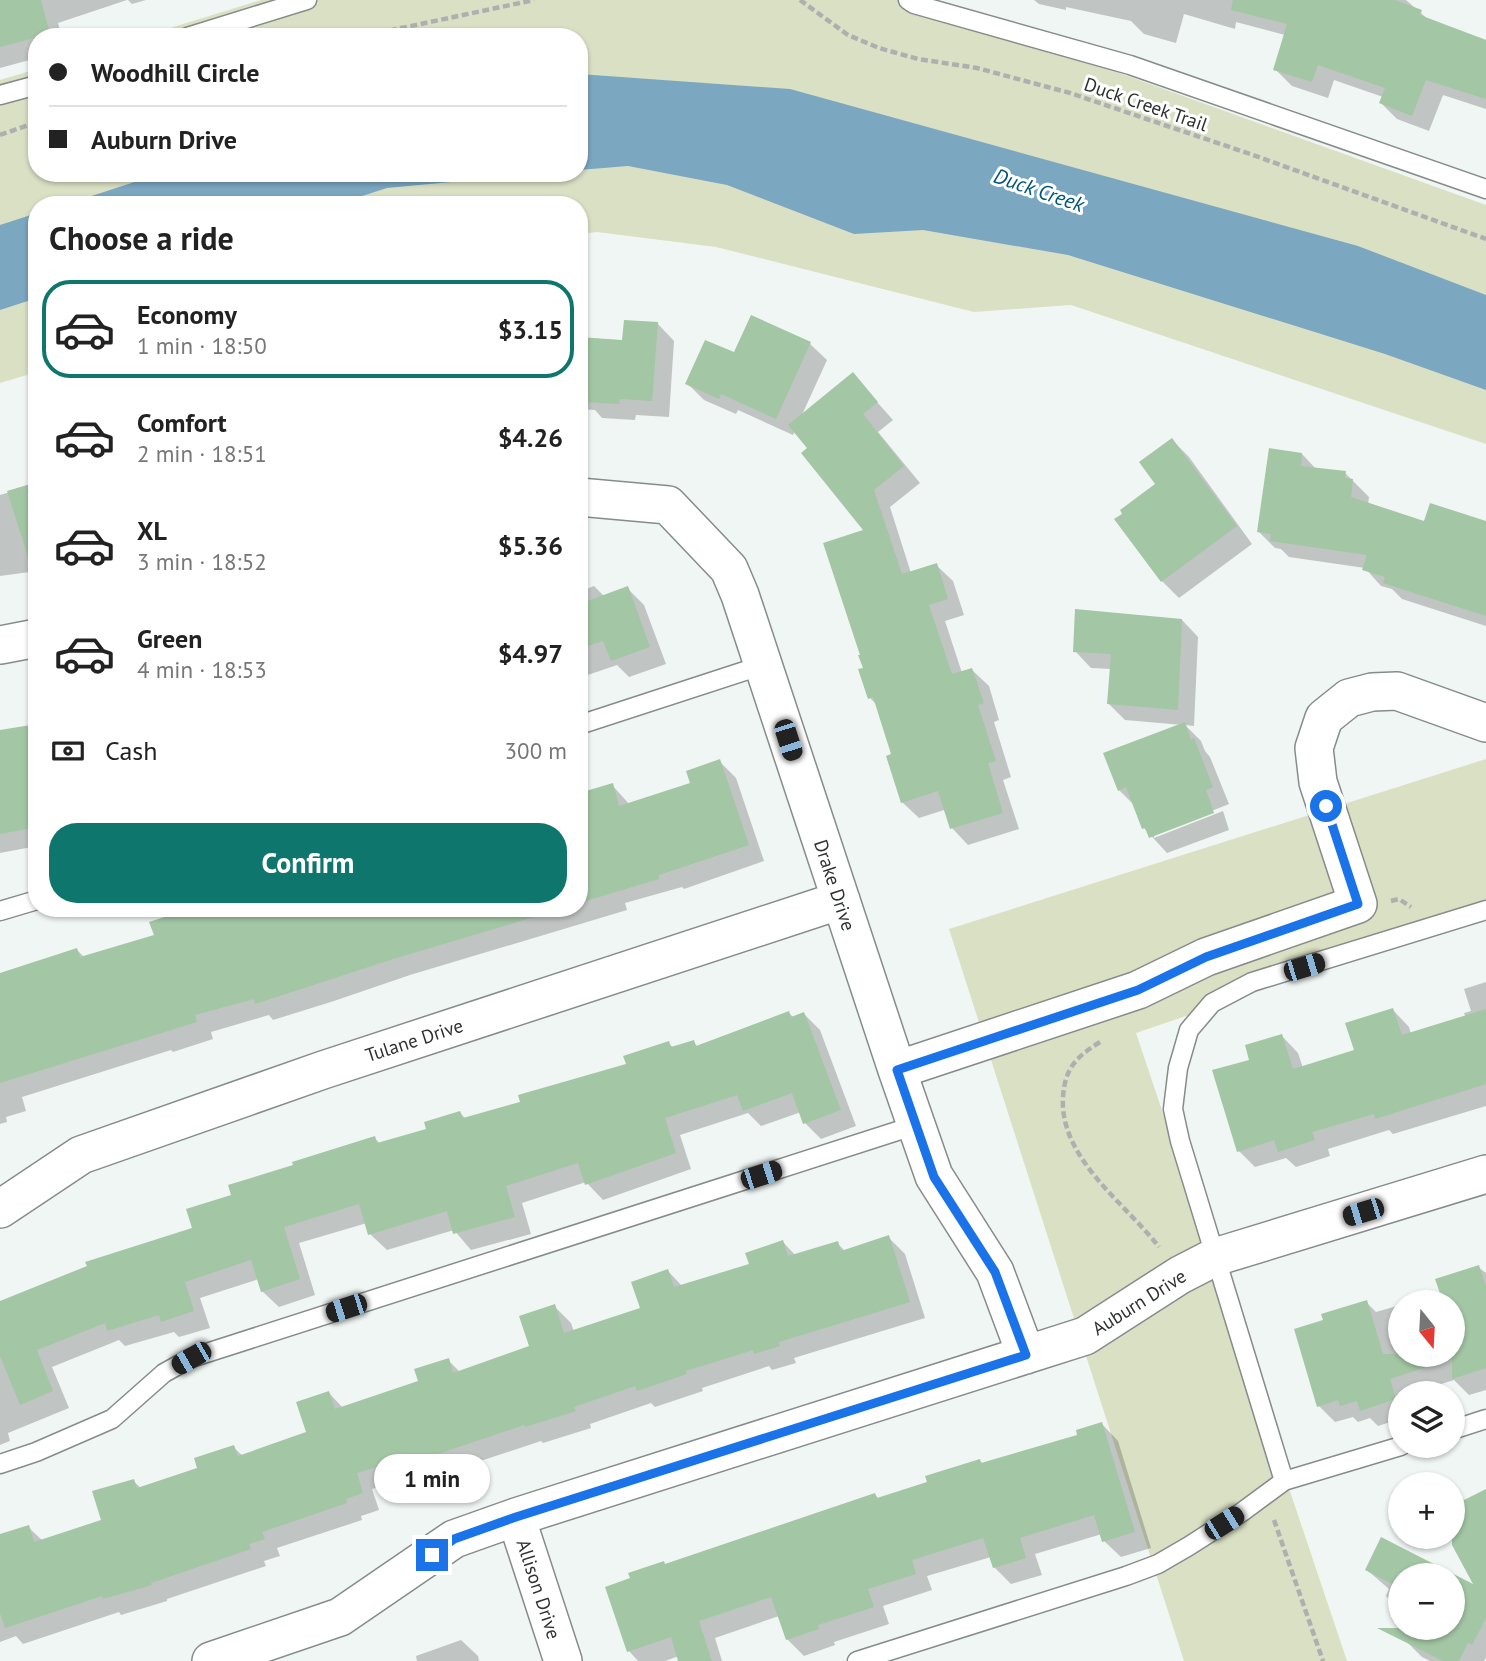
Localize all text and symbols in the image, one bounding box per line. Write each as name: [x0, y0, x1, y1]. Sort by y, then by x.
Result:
text: Woodhill Circle: [91, 56, 259, 89]
street label: Duck Creek Trail: [1081, 72, 1211, 136]
text: Auburn Drive: [91, 123, 237, 156]
water label: Duck Creek: [990, 162, 1089, 219]
text: Choose a ride: [49, 217, 234, 259]
icon: car: [53, 298, 116, 361]
text: Economy: [137, 298, 237, 331]
text: $3.15: [498, 313, 563, 346]
text: 1 min · 18:50: [137, 331, 267, 360]
icon: car: [53, 406, 116, 469]
text: Comfort: [137, 406, 227, 439]
text: $4.26: [498, 421, 563, 454]
text: 2 min · 18:51: [137, 439, 267, 468]
icon: car: [53, 514, 116, 577]
text: XL: [137, 514, 167, 547]
text: $5.36: [498, 529, 563, 562]
text: 3 min · 18:52: [137, 547, 267, 576]
icon: car: [53, 622, 116, 685]
text: Green: [137, 622, 202, 655]
text: $4.97: [498, 637, 563, 670]
text: 4 min · 18:53: [137, 655, 267, 684]
car: [772, 717, 805, 763]
icon: cash: [49, 732, 87, 770]
text: Cash: [105, 734, 157, 767]
text: 300 m: [505, 736, 567, 765]
route start: [1310, 790, 1342, 822]
button: Confirm: [49, 823, 567, 903]
street label: Drake Drive: [809, 836, 861, 934]
car: [1281, 951, 1328, 983]
street label: Tulane Drive: [362, 1013, 466, 1067]
car: [738, 1159, 785, 1191]
car: [1340, 1196, 1387, 1228]
street label: Auburn Drive: [1088, 1264, 1190, 1340]
north arrow: [1388, 1290, 1465, 1367]
map controls: [1388, 1290, 1465, 1640]
car: [323, 1292, 370, 1324]
car: [168, 1338, 215, 1378]
button: layers: [1388, 1381, 1465, 1458]
callout: 1 min: [374, 1454, 490, 1502]
text: 1 min: [404, 1464, 460, 1493]
button: +: [1388, 1472, 1465, 1549]
car: [1201, 1503, 1248, 1543]
street label: Allison Drive: [512, 1536, 566, 1642]
route end: [416, 1539, 448, 1571]
button: −: [1388, 1563, 1465, 1640]

